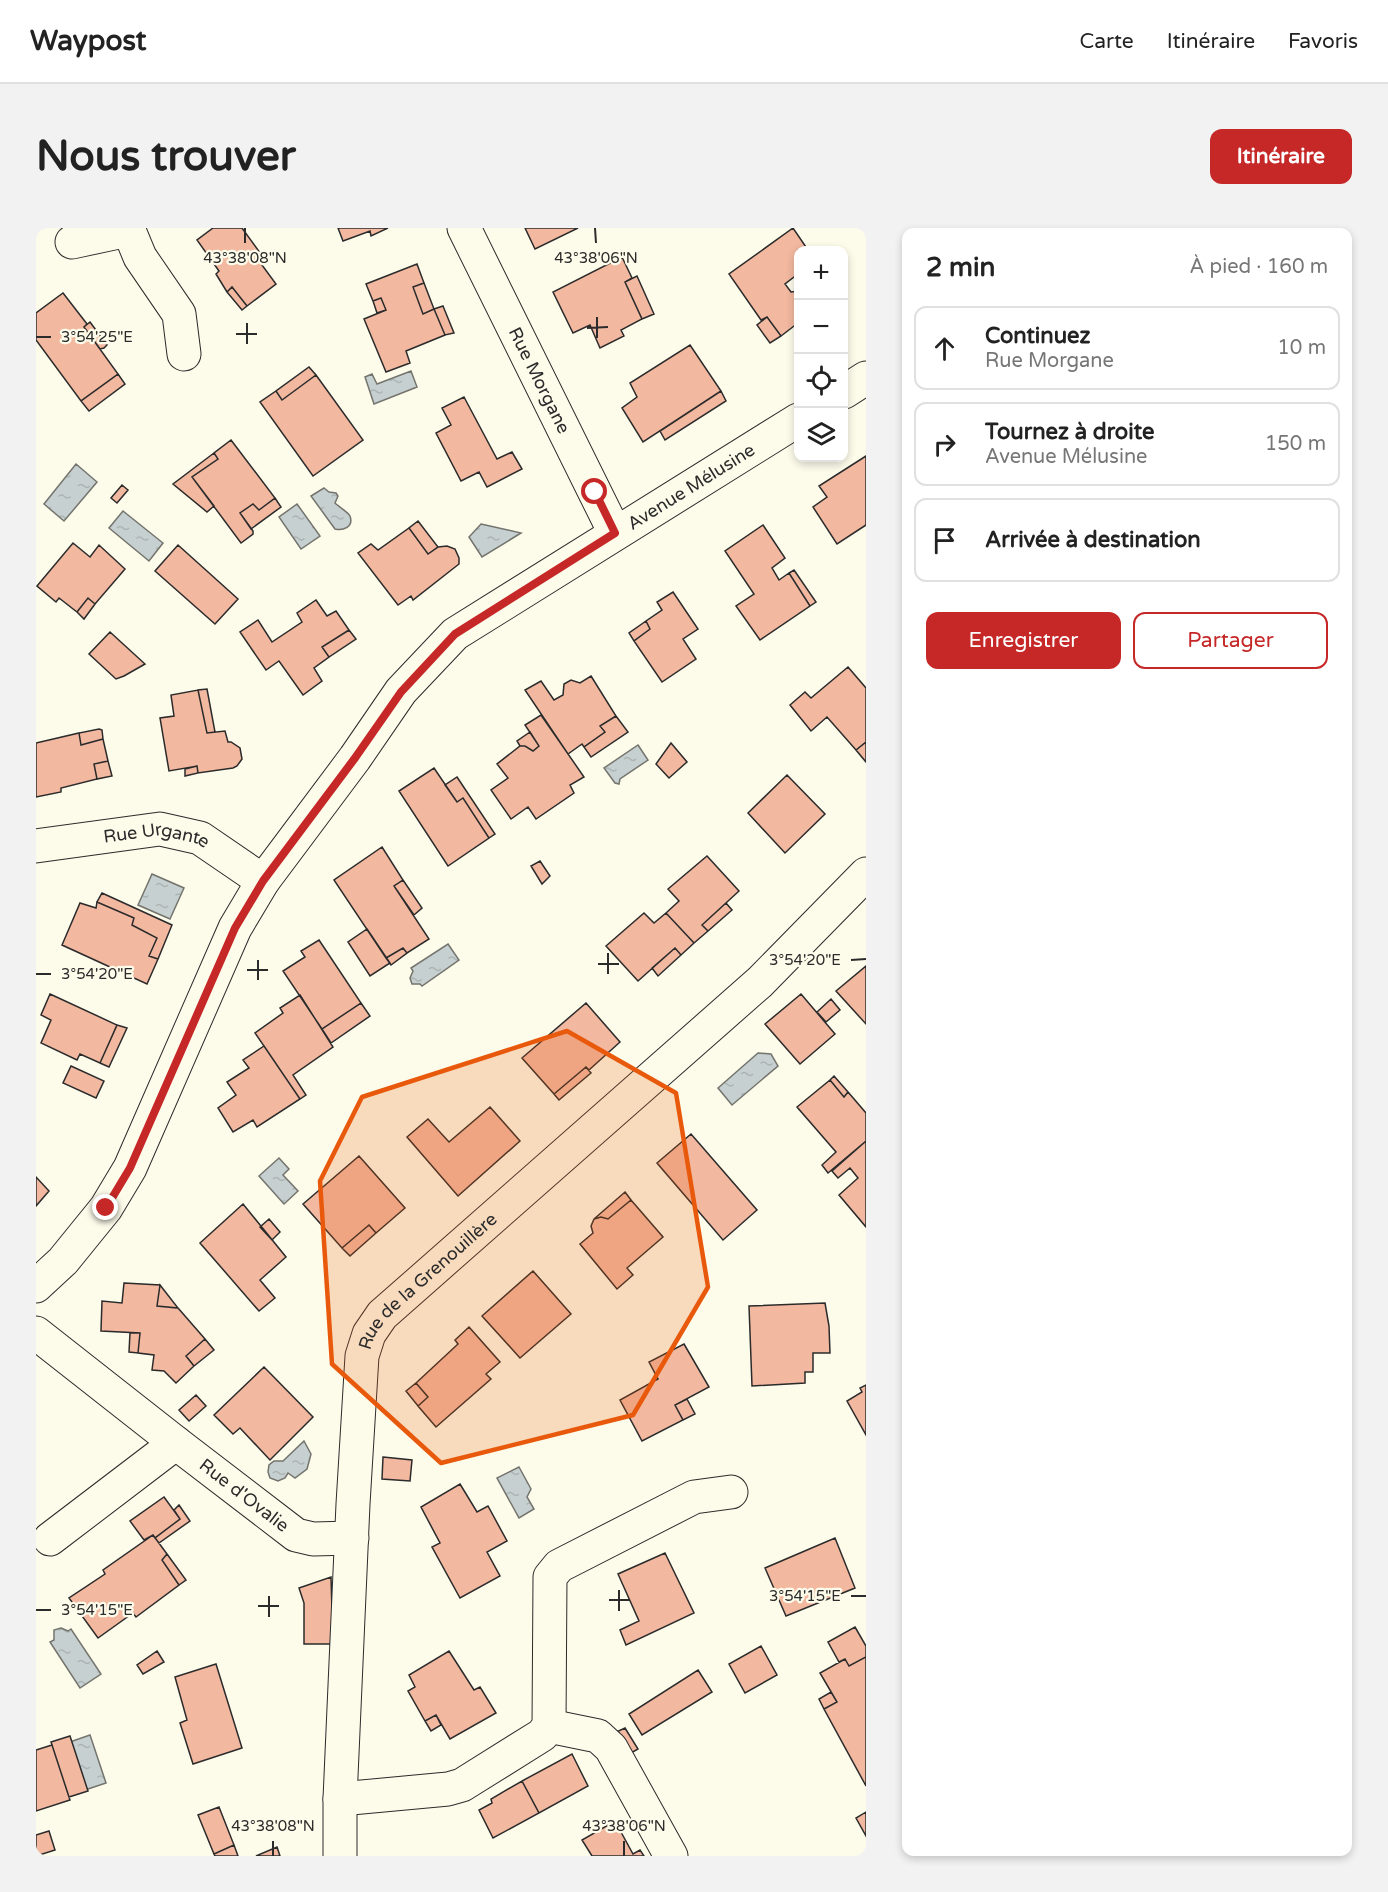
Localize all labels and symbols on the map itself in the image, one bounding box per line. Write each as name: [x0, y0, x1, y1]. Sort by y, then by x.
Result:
text: 43°38'08"N: [203, 249, 287, 267]
text: 43°38'06"N: [554, 249, 638, 267]
street label: Rue Morgane: [504, 323, 575, 437]
text: 3°54'25"E: [61, 328, 133, 346]
street label: Avenue Mélusine: [623, 439, 759, 535]
route start: [581, 478, 607, 504]
street label: Rue Urgante: [102, 818, 214, 853]
text: 3°54'20"E: [769, 951, 841, 969]
text: 3°54'20"E: [61, 965, 133, 983]
route end: [92, 1194, 118, 1220]
street label: Rue de la Grenouillère: [354, 1208, 501, 1352]
street label: Rue d'Ovalie: [195, 1454, 294, 1537]
text: 3°54'15"E: [769, 1587, 841, 1605]
text: 3°54'15"E: [61, 1601, 133, 1619]
text: 43°38'08"N: [231, 1817, 315, 1835]
text: 43°38'06"N: [582, 1817, 666, 1835]

